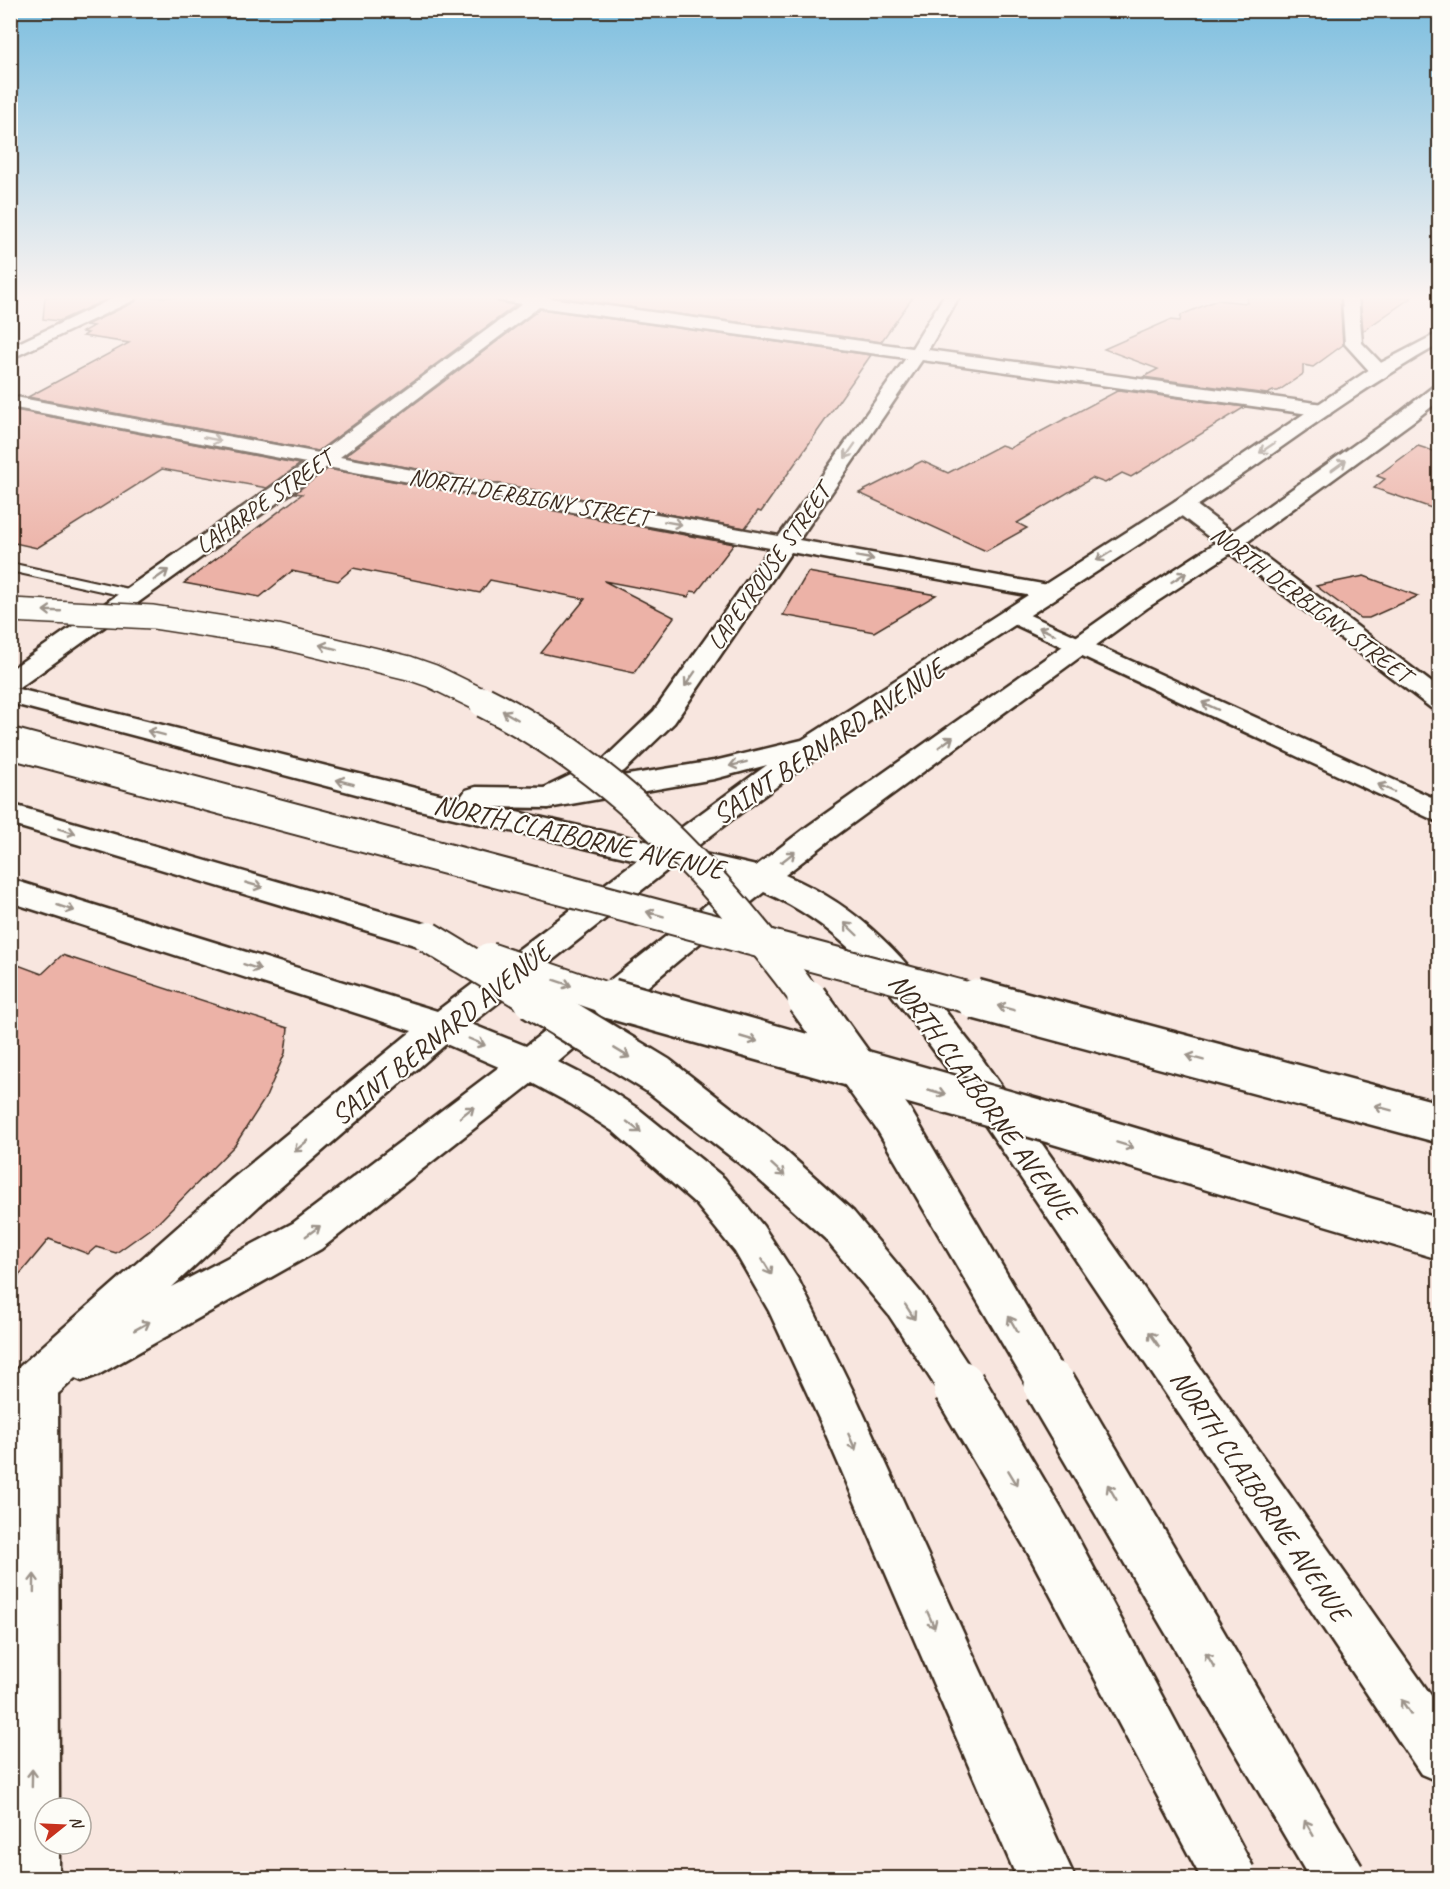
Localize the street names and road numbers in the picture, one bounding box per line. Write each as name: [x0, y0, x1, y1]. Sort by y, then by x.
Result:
street label: LAHARPE STREET: [190, 440, 343, 560]
street label: NORTH DERBIGNY STREET: [407, 461, 657, 534]
street label: LAPEYROUSE STREET: [701, 474, 841, 656]
street label: NORTH DERBIGNY STREET: [1205, 519, 1422, 693]
street label: SAINT BERNARD AVENUE: [706, 649, 954, 832]
street label: NORTH CLAIBORNE AVENUE: [431, 786, 731, 888]
street label: SAINT BERNARD AVENUE: [323, 932, 560, 1133]
street label: NORTH CLAIBORNE AVENUE: [881, 966, 1086, 1229]
street label: NORTH CLAIBORNE AVENUE: [1163, 1363, 1360, 1631]

